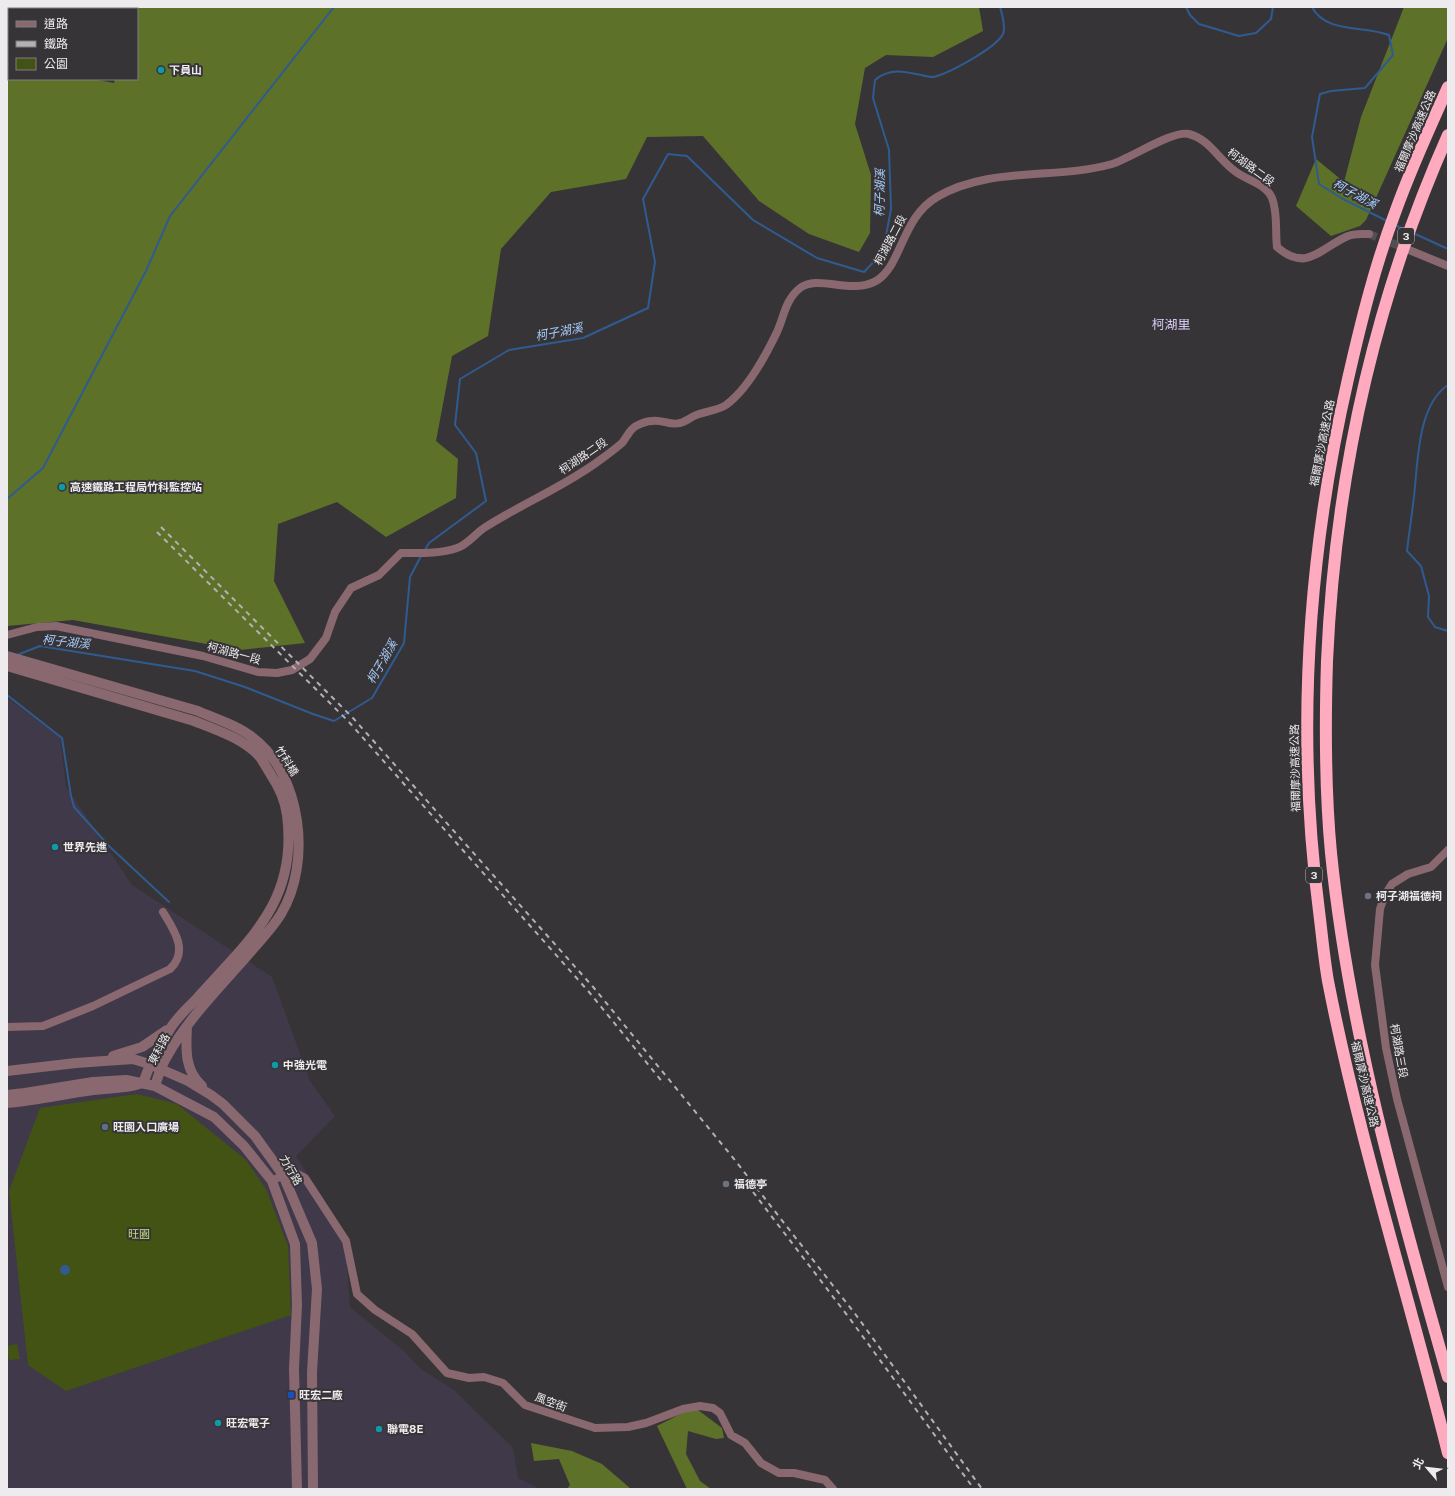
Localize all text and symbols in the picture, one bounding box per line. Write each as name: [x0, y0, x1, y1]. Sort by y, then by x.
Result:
legend: [8, 8, 138, 80]
text: 道路: [44, 17, 68, 31]
text: 鐵路: [44, 37, 68, 51]
text: 公園: [44, 57, 68, 71]
place label: 下員山: [169, 64, 202, 76]
marker: 下員山: [156, 65, 166, 75]
street label: 福爾摩沙高速公路: [1392, 88, 1438, 174]
street label: 柯湖路二段: [1225, 146, 1277, 188]
water label: 柯子湖溪: [873, 167, 887, 217]
water label: 柯子湖溪: [1331, 177, 1381, 212]
street label: 柯湖路二段: [872, 213, 908, 267]
road number: 3: [1398, 228, 1414, 244]
district label: 柯湖里: [1151, 317, 1191, 332]
water label: 柯子湖溪: [534, 320, 586, 343]
street label: 福爾摩沙高速公路: [1308, 399, 1336, 487]
street label: 柯湖路二段: [557, 436, 609, 476]
place label: 高速鐵路工程局竹科監控站: [70, 481, 202, 493]
marker: 高速鐵路工程局竹科監控站: [57, 482, 67, 492]
water label: 柯子湖溪: [41, 633, 93, 652]
water label: 柯子湖溪: [364, 636, 401, 686]
street label: 柯湖路一段: [206, 640, 262, 666]
street label: 福爾摩沙高速公路: [1288, 724, 1302, 812]
street label: 竹科橋: [273, 744, 301, 778]
place label: 世界先進: [63, 841, 107, 853]
marker: 世界先進: [50, 842, 60, 852]
road number: 3: [1306, 867, 1322, 883]
place label: 柯子湖福德祠: [1376, 890, 1442, 902]
marker: 柯子湖福德祠: [1363, 891, 1373, 901]
street label: 柯湖路三段: [1388, 1023, 1410, 1079]
street label: 東科路: [146, 1032, 172, 1066]
street label: 福爾摩沙高速公路: [1349, 1040, 1381, 1128]
place label: 中強光電: [283, 1059, 327, 1071]
marker: 中強光電: [270, 1060, 280, 1070]
place label: 旺園入口廣場: [113, 1121, 179, 1133]
marker: 旺園入口廣場: [100, 1122, 110, 1132]
street label: 力行路: [278, 1153, 304, 1187]
place label: 福德亭: [734, 1178, 767, 1190]
marker: 福德亭: [721, 1179, 731, 1189]
park label: 旺園: [128, 1228, 150, 1240]
place label: 旺宏二廠: [299, 1389, 343, 1401]
marker: 旺宏二廠: [286, 1390, 296, 1400]
street label: 風空街: [533, 1391, 569, 1413]
place label: 旺宏電子: [226, 1417, 270, 1429]
marker: 旺宏電子: [213, 1418, 223, 1428]
place label: 聯電8E: [387, 1423, 423, 1435]
marker: 聯電8E: [374, 1424, 384, 1434]
north arrow: [1407, 1448, 1447, 1488]
text: 北: [1410, 1456, 1426, 1471]

